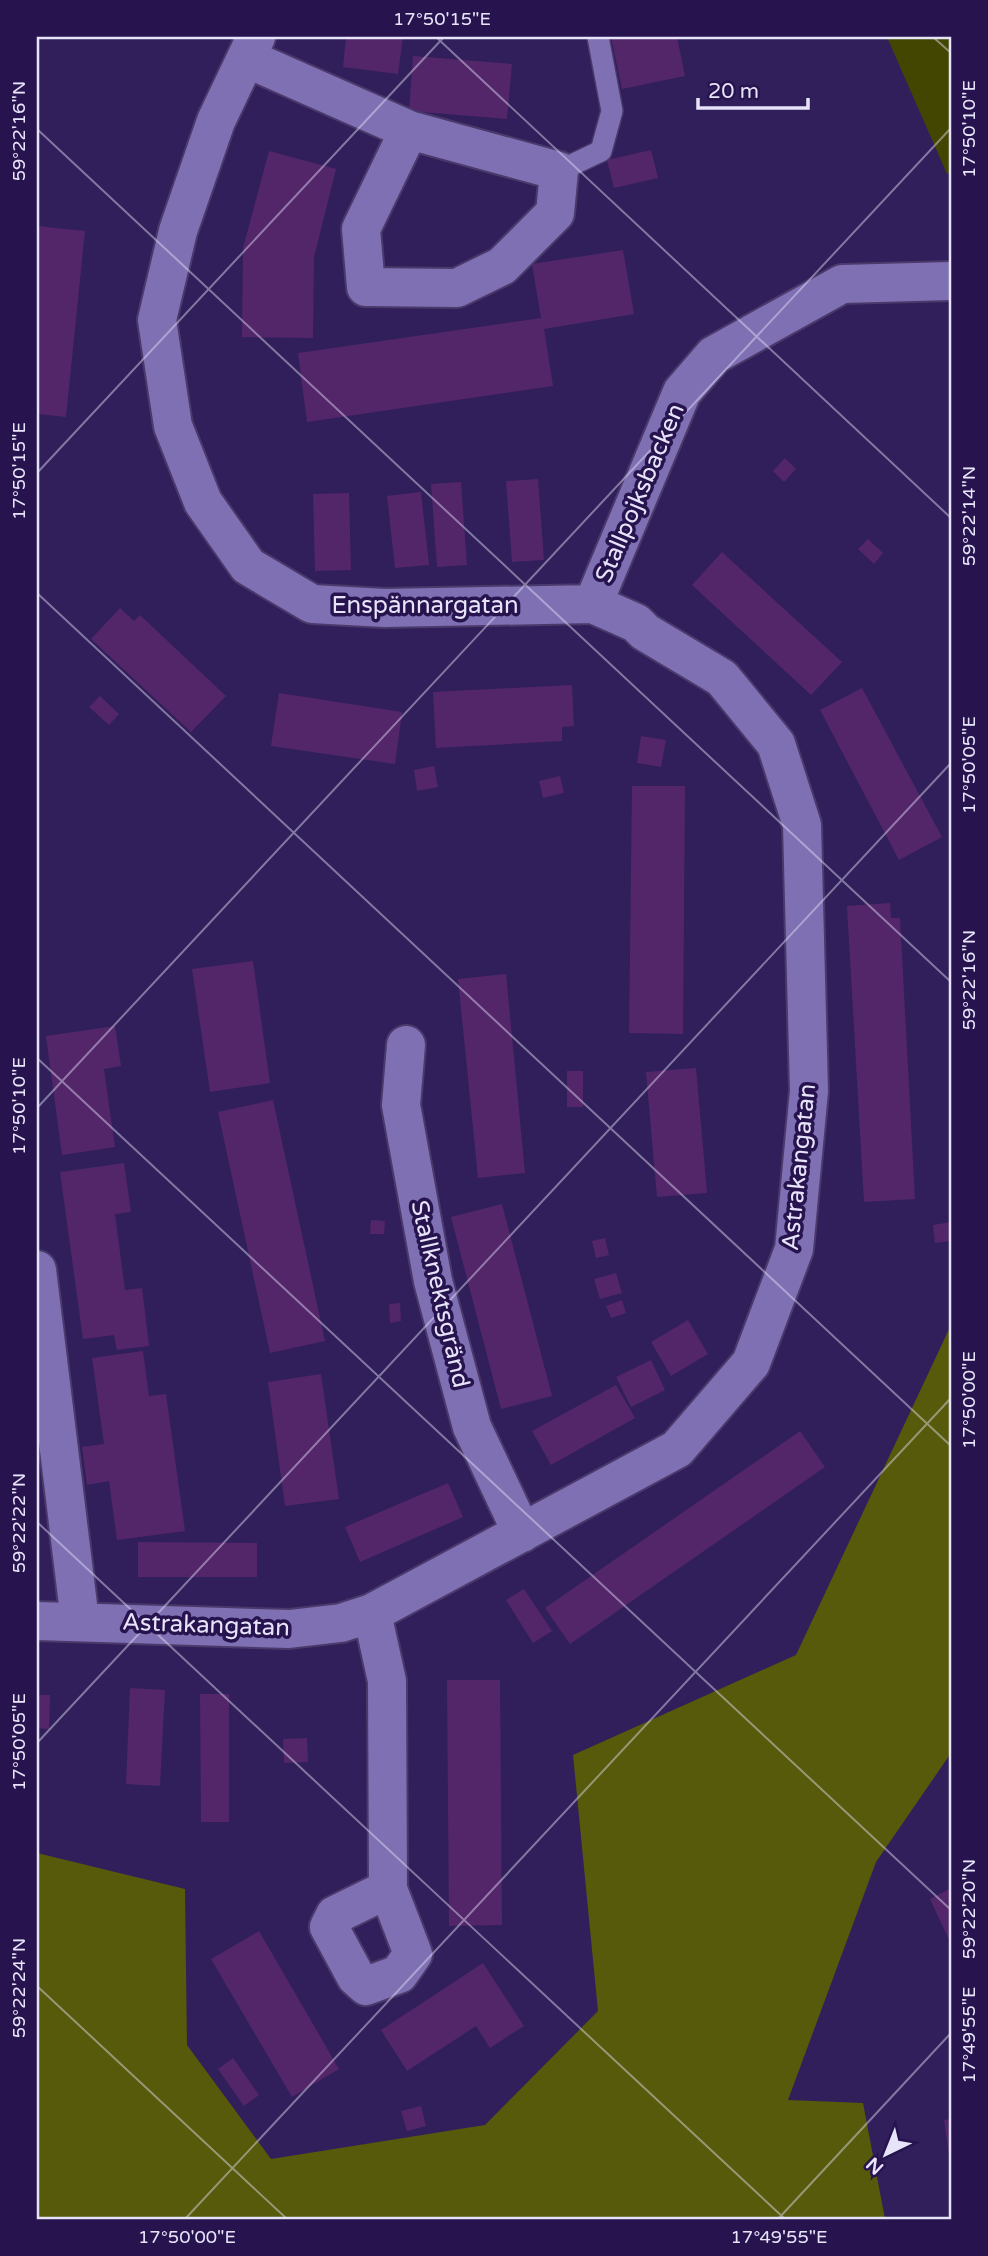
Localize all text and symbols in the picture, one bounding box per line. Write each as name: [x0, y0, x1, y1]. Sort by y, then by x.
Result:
text: 17°50'15"E: [393, 8, 491, 30]
scale bar: [698, 66, 808, 110]
text: 20 m: [708, 79, 759, 104]
text: 17°50'10"E: [958, 80, 980, 178]
text: 59°22'16"N: [8, 81, 30, 181]
street label: Stallpojksbacken: [589, 399, 691, 587]
text: 17°50'15"E: [8, 422, 30, 520]
text: 59°22'14"N: [958, 466, 980, 566]
street label: Enspännargatan: [331, 591, 519, 620]
text: 17°50'05"E: [958, 716, 980, 814]
text: 59°22'16"N: [958, 930, 980, 1030]
text: 17°50'10"E: [8, 1057, 30, 1155]
street label: Astrakangatan: [776, 1082, 822, 1252]
street label: Stallknektsgränd: [404, 1197, 476, 1391]
text: 17°50'00"E: [958, 1351, 980, 1449]
text: 59°22'22"N: [8, 1473, 30, 1573]
street label: Astrakangatan: [122, 1608, 290, 1642]
text: 17°50'05"E: [8, 1693, 30, 1791]
text: 59°22'20"N: [958, 1859, 980, 1959]
text: 59°22'24"N: [8, 1938, 30, 2038]
text: 17°49'55"E: [958, 1986, 980, 2084]
north arrow: [852, 2120, 922, 2190]
text: N: [862, 2152, 888, 2179]
text: 17°50'00"E: [138, 2226, 236, 2248]
text: 17°49'55"E: [730, 2226, 828, 2248]

